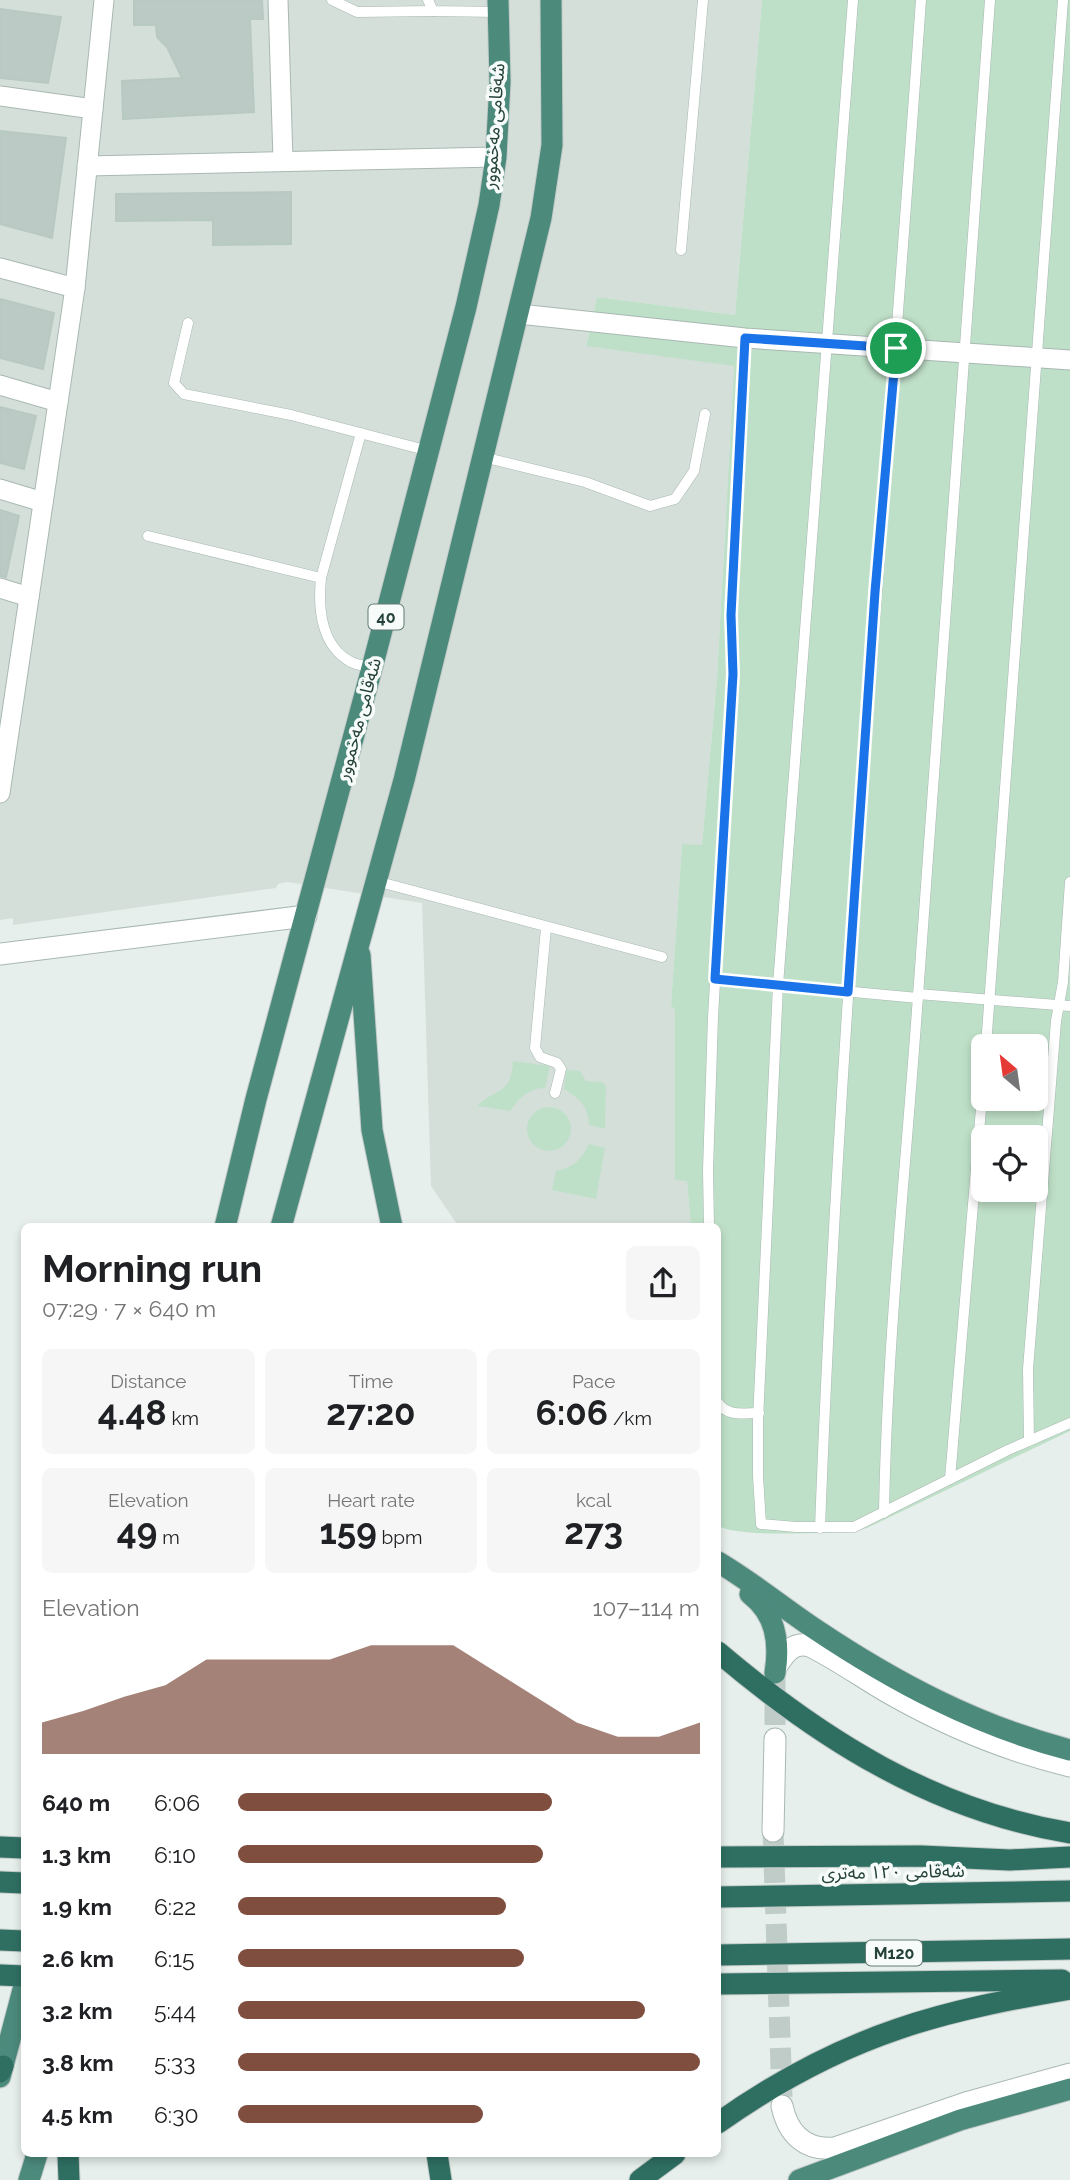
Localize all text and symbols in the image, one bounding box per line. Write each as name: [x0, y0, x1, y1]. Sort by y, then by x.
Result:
street label: شەقامی مەخموور: [479, 62, 509, 191]
pin: [866, 318, 926, 378]
icon: arrive: [877, 329, 915, 367]
road number: 40: [368, 604, 404, 630]
street label: شەقامی مەخموور: [332, 655, 386, 784]
north arrow: [971, 1034, 1048, 1111]
map controls: [971, 1034, 1048, 1202]
button: locate: [971, 1125, 1048, 1202]
text: Morning run: [42, 1246, 262, 1291]
button: share: [626, 1246, 700, 1320]
text: 07:29 · 7 × 640 m: [42, 1295, 216, 1322]
text: Distance: [110, 1370, 186, 1392]
text: Time: [349, 1370, 393, 1392]
text: Pace: [572, 1370, 615, 1392]
text: 4.48: [98, 1392, 167, 1433]
text: 27:20: [326, 1392, 416, 1433]
text: 6:06: [535, 1392, 608, 1433]
text: km: [167, 1407, 199, 1429]
text: /km: [608, 1407, 652, 1429]
text: Elevation: [108, 1489, 189, 1511]
text: Heart rate: [327, 1489, 415, 1511]
text: kcal: [576, 1489, 611, 1511]
text: 49: [117, 1511, 157, 1552]
text: 159: [319, 1511, 377, 1552]
text: 273: [564, 1511, 623, 1552]
text: m: [157, 1526, 180, 1548]
text: bpm: [377, 1526, 423, 1548]
text: Elevation: [42, 1594, 140, 1621]
text: 107–114 m: [592, 1594, 700, 1621]
text: 640 m: [42, 1789, 110, 1816]
text: 6:06: [154, 1789, 200, 1816]
text: 1.3 km: [42, 1841, 111, 1868]
text: 6:10: [154, 1841, 196, 1868]
street label: شەقامی ١٢٠ مەتری: [821, 1860, 965, 1884]
text: 1.9 km: [42, 1893, 112, 1920]
text: 6:22: [154, 1893, 196, 1920]
road number: M120: [866, 1940, 922, 1966]
text: 2.6 km: [42, 1945, 114, 1972]
text: 6:15: [154, 1945, 195, 1972]
text: 3.2 km: [42, 1997, 113, 2024]
text: 5:44: [154, 1997, 196, 2024]
text: 3.8 km: [42, 2049, 114, 2076]
text: 5:33: [154, 2049, 195, 2076]
text: 4.5 km: [42, 2101, 113, 2128]
text: 6:30: [154, 2101, 199, 2128]

